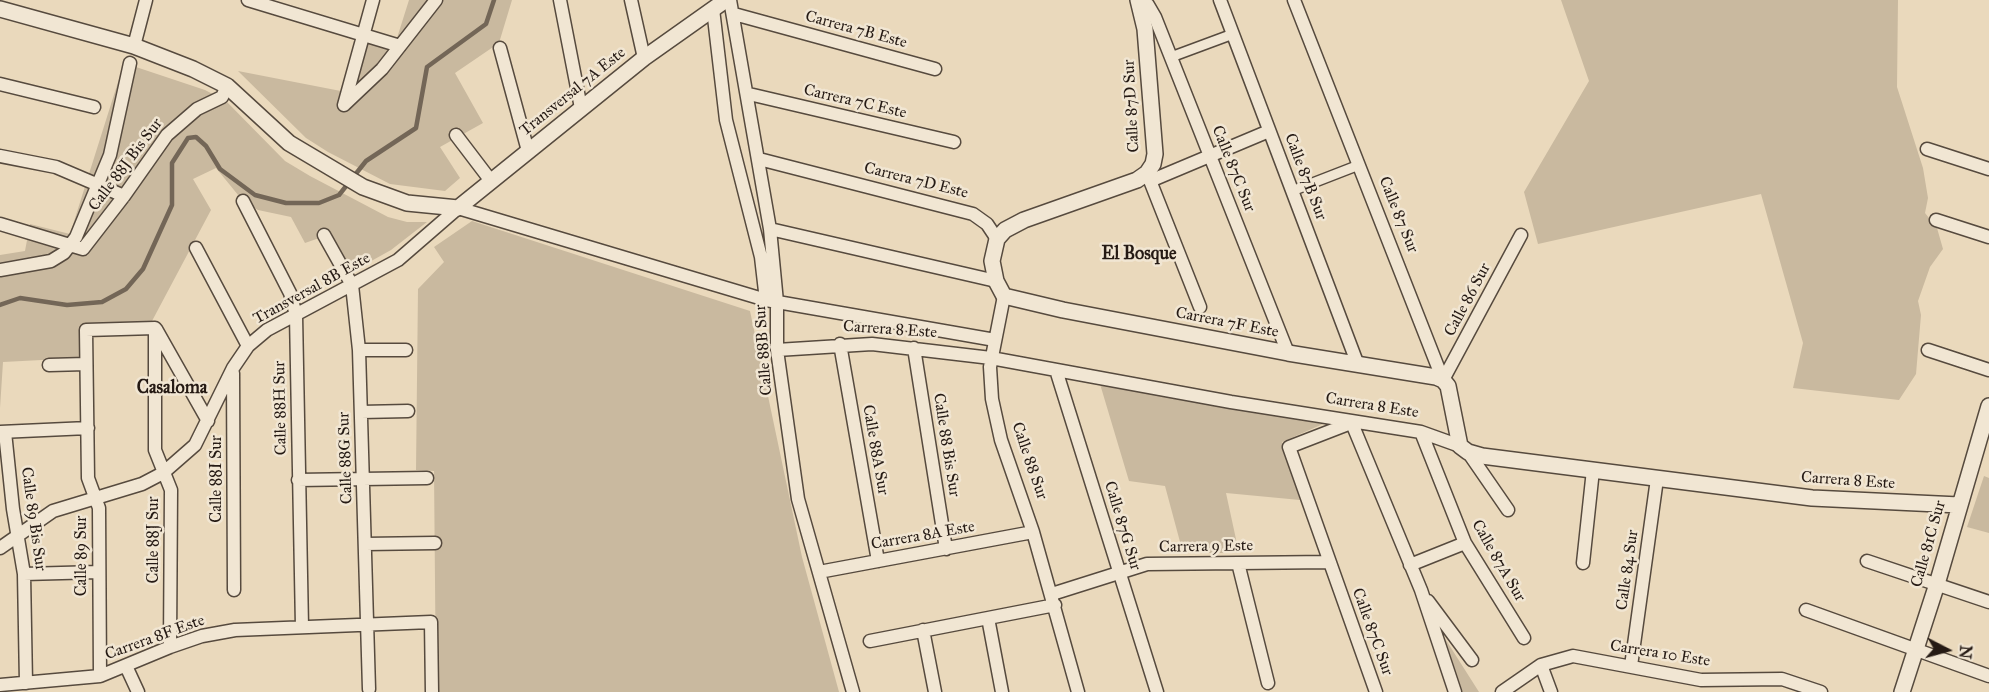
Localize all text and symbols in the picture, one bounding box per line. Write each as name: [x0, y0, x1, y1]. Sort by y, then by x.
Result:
street label: Carrera 7B Este: [803, 7, 909, 53]
street label: Transversal 7A Este: [516, 43, 630, 141]
street label: Calle 87D Sur: [1120, 59, 1144, 153]
street label: Carrera 7C Este: [802, 81, 908, 123]
street label: Calle 88J Bis Sur: [85, 115, 167, 215]
street label: Calle 87C Sur: [1207, 123, 1259, 215]
street label: Calle 87B Sur: [1280, 131, 1330, 223]
street label: Carrera 7D Este: [862, 159, 970, 203]
street label: Calle 87 Sur: [1374, 174, 1422, 256]
district label: El Bosque: [1101, 244, 1177, 266]
street label: Transversal 8B Este: [250, 249, 374, 329]
street label: Calle 86 Sur: [1441, 260, 1495, 340]
street label: Calle 88B Sur: [751, 304, 777, 396]
street label: Carrera 7F Este: [1174, 304, 1280, 342]
street label: Carrera 8 Este: [842, 317, 938, 343]
street label: Calle 88H Sur: [271, 361, 291, 455]
district label: Casaloma: [137, 378, 207, 400]
street label: Carrera 8 Este: [1324, 389, 1420, 423]
street label: Calle 88 Bis Sur: [928, 392, 964, 498]
street label: Calle 88A Sur: [858, 403, 892, 497]
street label: Calle 88G Sur: [335, 412, 357, 504]
street label: Calle 88 Sur: [1007, 420, 1051, 502]
street label: Calle 88I Sur: [207, 435, 227, 523]
street label: Calle 89 Bis Sur: [16, 466, 50, 572]
street label: Carrera 8 Este: [1800, 468, 1896, 494]
street label: Calle 87G Sur: [1099, 479, 1145, 573]
street label: Calle 88J Sur: [144, 496, 164, 584]
street label: Calle 81C Sur: [1907, 498, 1951, 590]
street label: Calle 89 Sur: [72, 516, 92, 596]
street label: Carrera 8A Este: [870, 517, 976, 555]
street label: Calle 87A Sur: [1467, 517, 1529, 605]
street label: Calle 84 Sur: [1613, 529, 1643, 611]
street label: Carrera 9 Este: [1159, 537, 1253, 557]
street label: Calle 87C Sur: [1347, 586, 1397, 678]
street label: Carrera 8F Este: [103, 611, 207, 665]
north arrow: [1917, 620, 1977, 680]
street label: Carrera 10 Este: [1609, 637, 1711, 671]
text: N: [1955, 644, 1976, 660]

